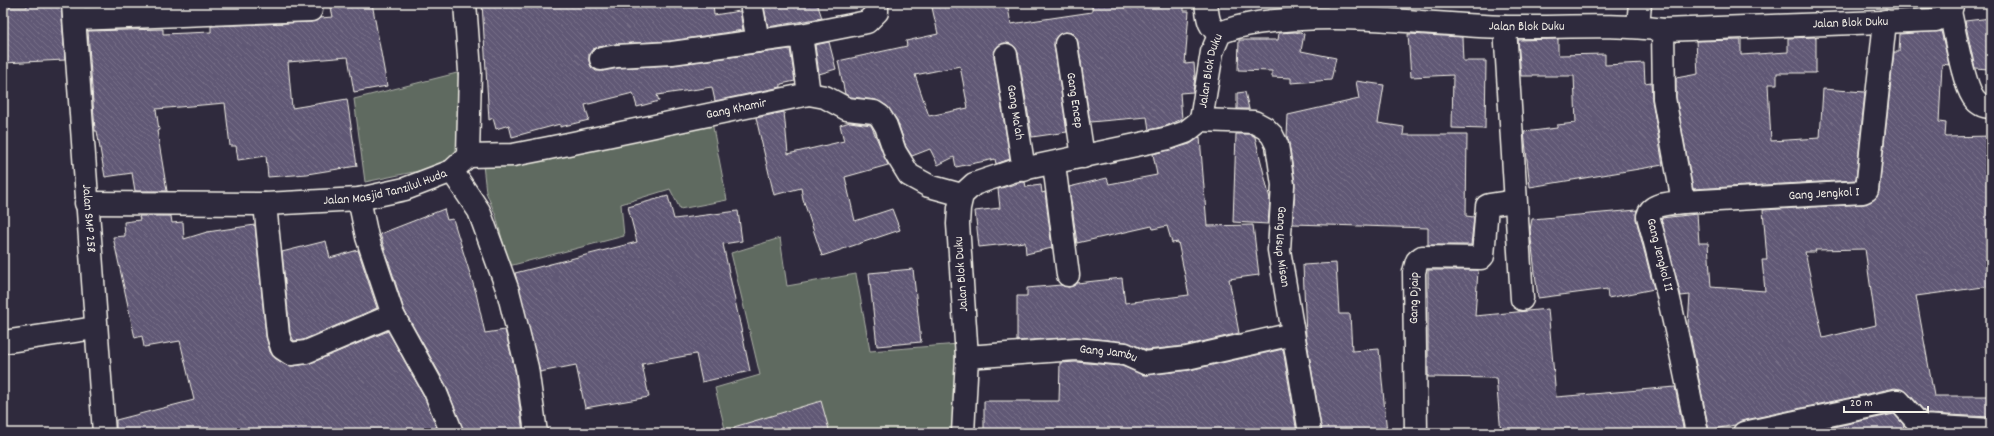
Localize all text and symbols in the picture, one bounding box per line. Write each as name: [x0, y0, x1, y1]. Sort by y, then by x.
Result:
street label: Jalan Blok Duku: [1812, 12, 1889, 34]
street label: Jalan Blok Duku: [1488, 17, 1565, 37]
street label: Jalan Blok Duku: [1194, 31, 1228, 109]
street label: Gang Encep: [1061, 71, 1088, 130]
street label: Gang Ma'ah: [1001, 83, 1029, 141]
street label: Gang Khamir: [704, 93, 769, 125]
street label: Jalan Masjid Tanzilul Huda: [323, 164, 451, 210]
street label: Gang Jengkol I: [1788, 183, 1860, 206]
street label: Jalan SMP 258: [77, 184, 100, 253]
street label: Gang Usup Misan: [1269, 206, 1295, 289]
street label: Gang Jengkol II: [1641, 216, 1677, 294]
street label: Jalan Blok Duku: [950, 236, 974, 312]
street label: Gang Djaip: [1405, 272, 1425, 324]
street label: Gang Jambu: [1079, 340, 1140, 368]
scale bar: [1844, 388, 1928, 414]
text: 20 m: [1850, 395, 1873, 412]

